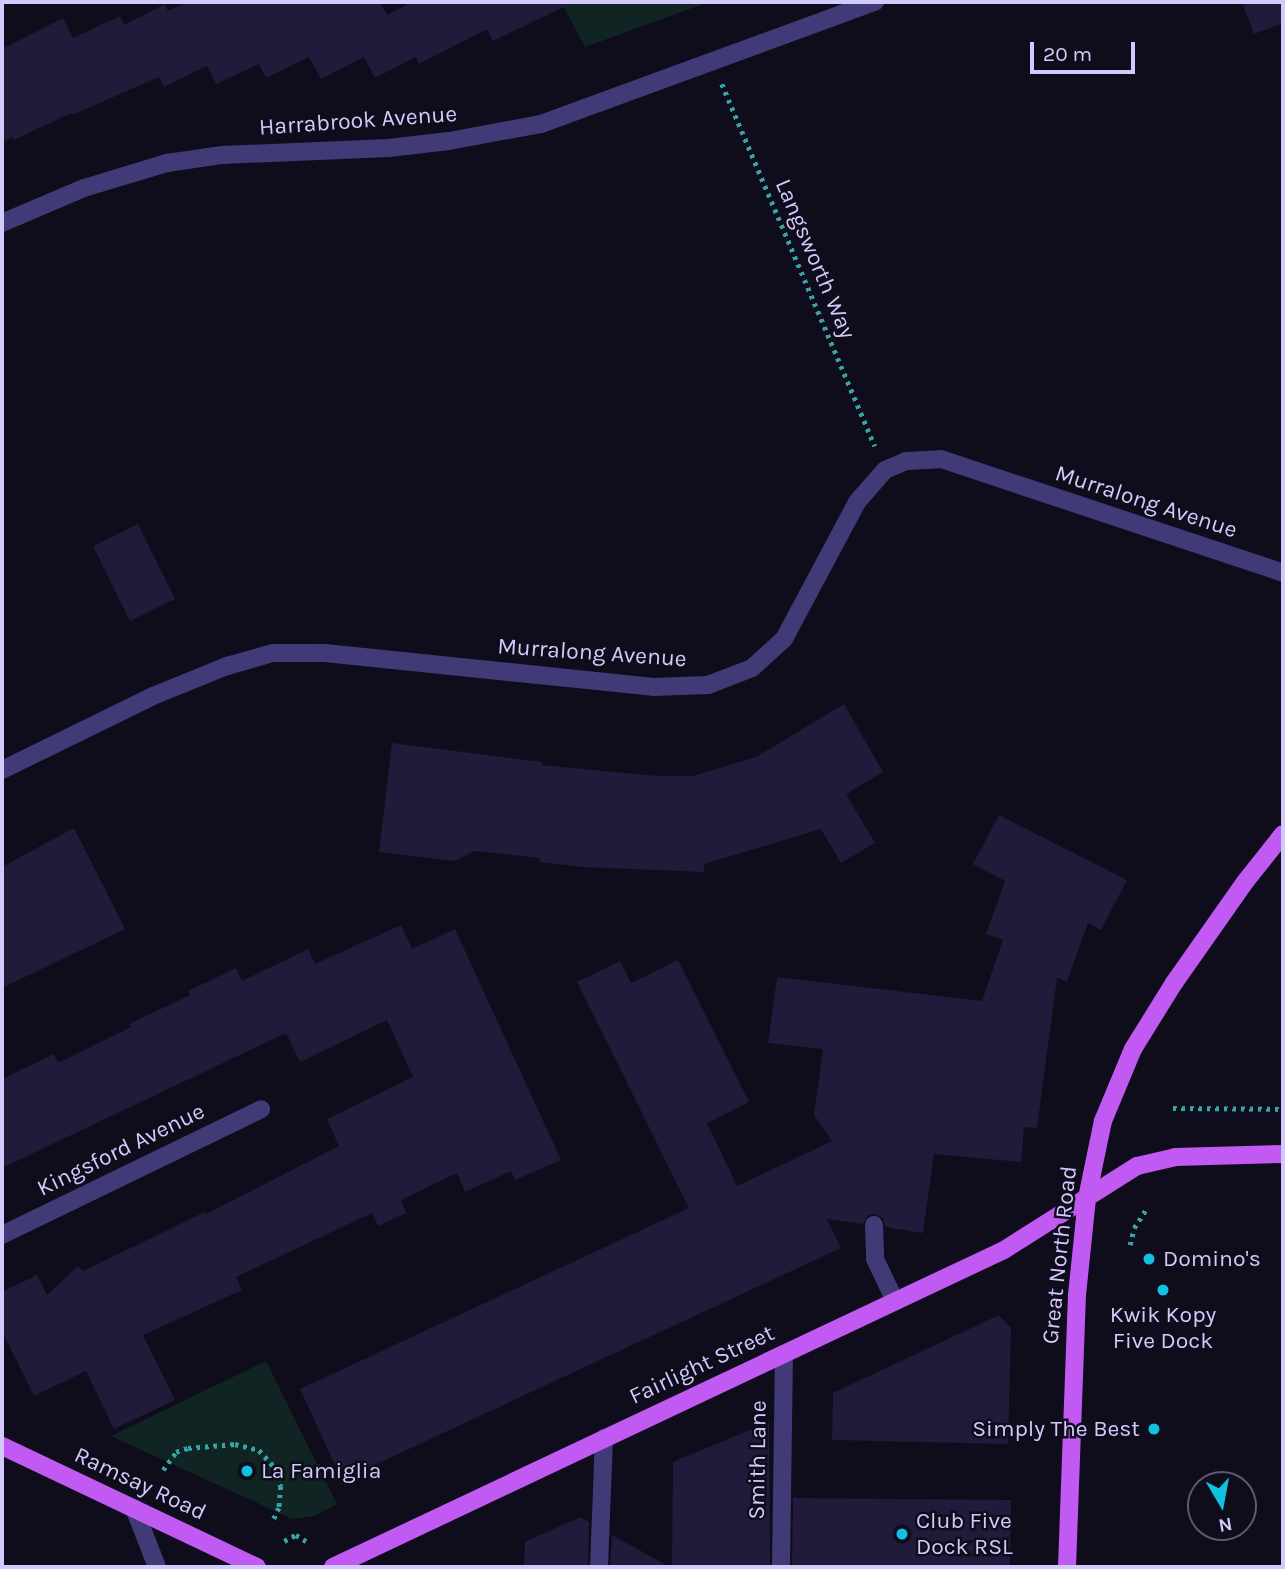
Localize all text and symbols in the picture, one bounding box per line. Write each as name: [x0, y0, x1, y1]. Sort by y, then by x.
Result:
scale bar: [1033, 28, 1138, 72]
text: 20 m: [1043, 42, 1092, 66]
street label: Harrabrook Avenue: [258, 100, 458, 142]
street label: Langsworth Way: [769, 175, 861, 343]
street label: Murralong Avenue: [1052, 460, 1240, 544]
street label: Murralong Avenue: [496, 633, 688, 673]
street label: Kingsford Avenue: [33, 1098, 209, 1202]
street label: Great North Road: [1037, 1164, 1083, 1346]
place label: Domino's: [1163, 1245, 1261, 1273]
marker: Domino's: [1141, 1251, 1157, 1267]
marker: Kwik Kopy Five Dock: [1155, 1282, 1171, 1298]
place label: Kwik Kopy Five Dock: [1110, 1301, 1216, 1355]
street label: Fairlight Street: [625, 1319, 779, 1411]
street label: Smith Lane: [743, 1400, 773, 1520]
place label: Simply The Best: [972, 1415, 1140, 1443]
marker: Simply The Best: [1146, 1421, 1162, 1437]
street label: Ramsay Road: [70, 1441, 210, 1527]
place label: La Famiglia: [261, 1457, 381, 1485]
marker: La Famiglia: [239, 1463, 255, 1479]
north arrow: [1187, 1471, 1257, 1541]
place label: Club Five Dock RSL: [916, 1507, 1013, 1561]
text: N: [1217, 1513, 1234, 1537]
marker: Club Five Dock RSL: [894, 1526, 910, 1542]

